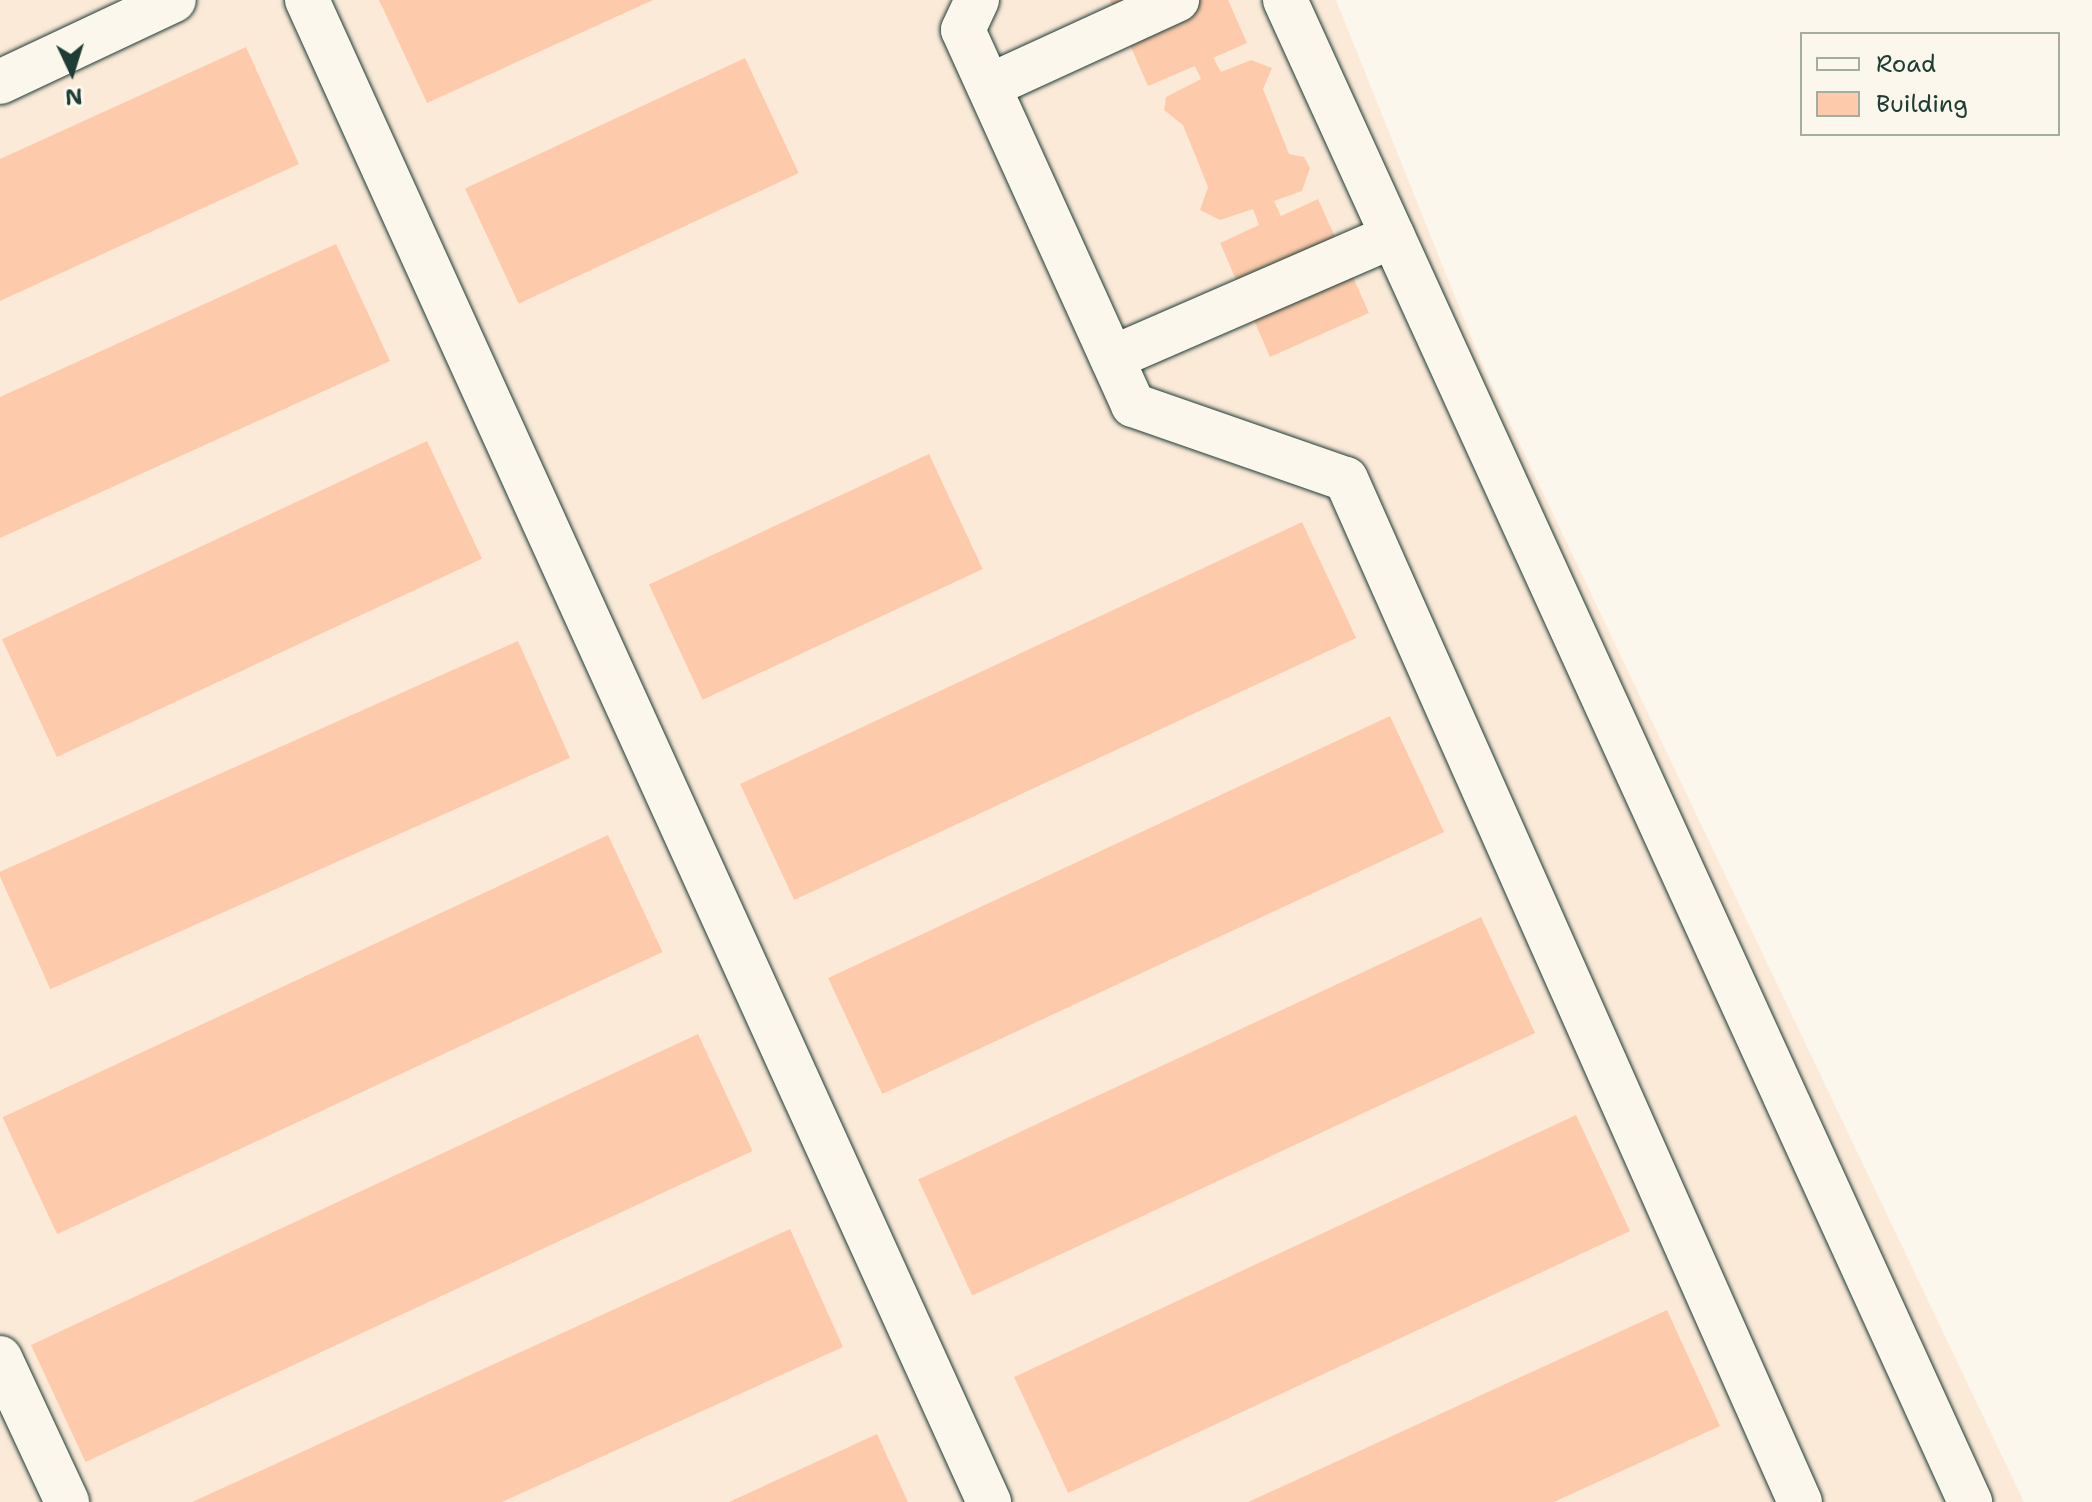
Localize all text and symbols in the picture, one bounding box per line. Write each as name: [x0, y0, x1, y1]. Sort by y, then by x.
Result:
north arrow: [32, 32, 112, 112]
legend: [1800, 32, 2060, 136]
text: Road: [1876, 48, 1936, 80]
text: N: [64, 81, 83, 112]
text: Building: [1876, 88, 1968, 120]

